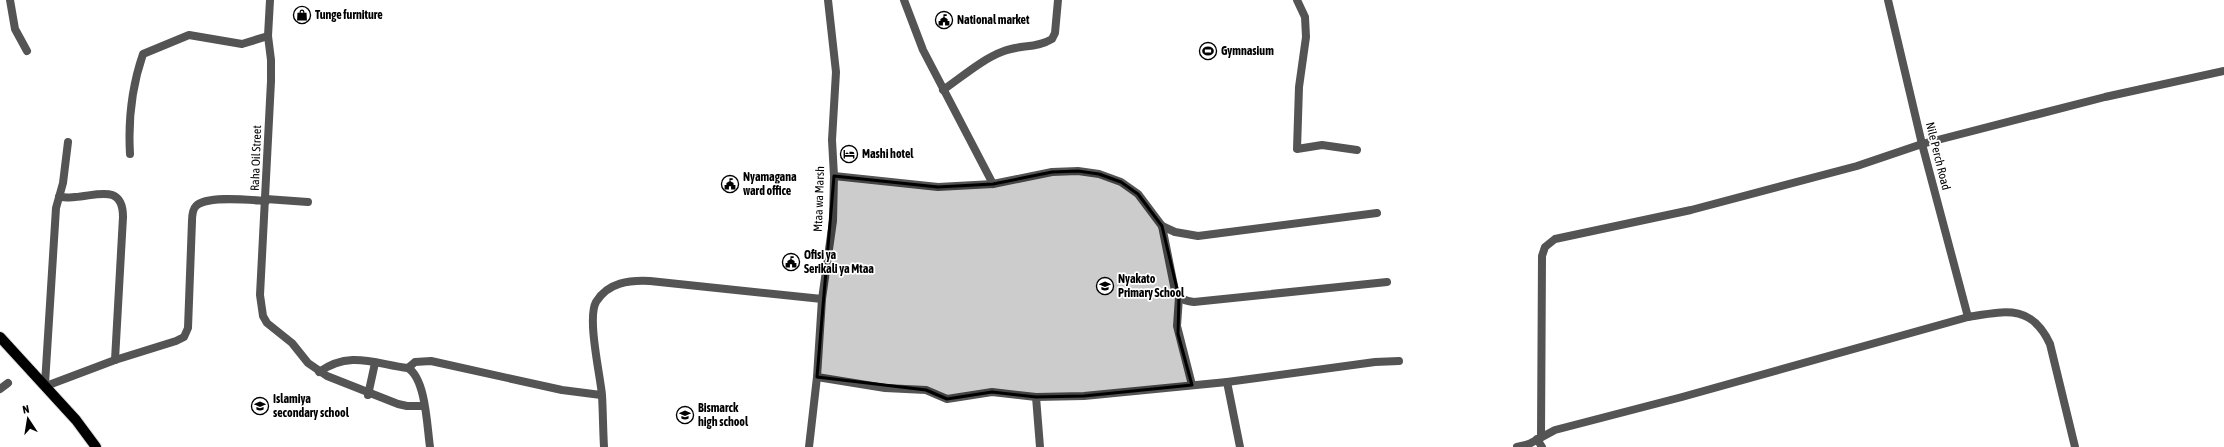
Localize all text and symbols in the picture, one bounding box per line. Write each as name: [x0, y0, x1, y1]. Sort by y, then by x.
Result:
shop icon: Tunge furniture: [292, 5, 312, 25]
place label: Tunge furniture: [315, 8, 383, 22]
public building icon: National market: [934, 10, 954, 30]
place label: National market: [957, 13, 1030, 27]
sports icon: Gymnasium: [1198, 41, 1218, 61]
place label: Gymnasium: [1221, 44, 1274, 58]
street label: Nile Perch Road: [1923, 121, 1953, 191]
street label: Raha Oil Street: [248, 124, 264, 191]
hotel icon: Mashi hotel: [839, 144, 859, 164]
place label: Mashi hotel: [862, 147, 914, 161]
street label: Mtaa wa Marsh: [811, 166, 827, 232]
place label: Nyamagana ward office: [743, 170, 797, 198]
public building icon: Nyamagana ward office: [720, 174, 740, 194]
place label: Ofisi ya Serikali ya Mtaa: [804, 248, 874, 276]
public building icon: Ofisi ya Serikali ya Mtaa: [781, 252, 801, 272]
place label: Nyakato Primary School: [1118, 272, 1185, 300]
school or university icon: Nyakato Primary School: [1095, 276, 1115, 296]
place label: Islamiya secondary school: [273, 392, 350, 420]
school or university icon: Islamiya secondary school: [250, 396, 270, 416]
north arrow: [8, 399, 48, 439]
place label: Bismarck high school: [698, 401, 749, 429]
text: N: [21, 403, 30, 416]
school or university icon: Bismarck high school: [675, 405, 695, 425]

